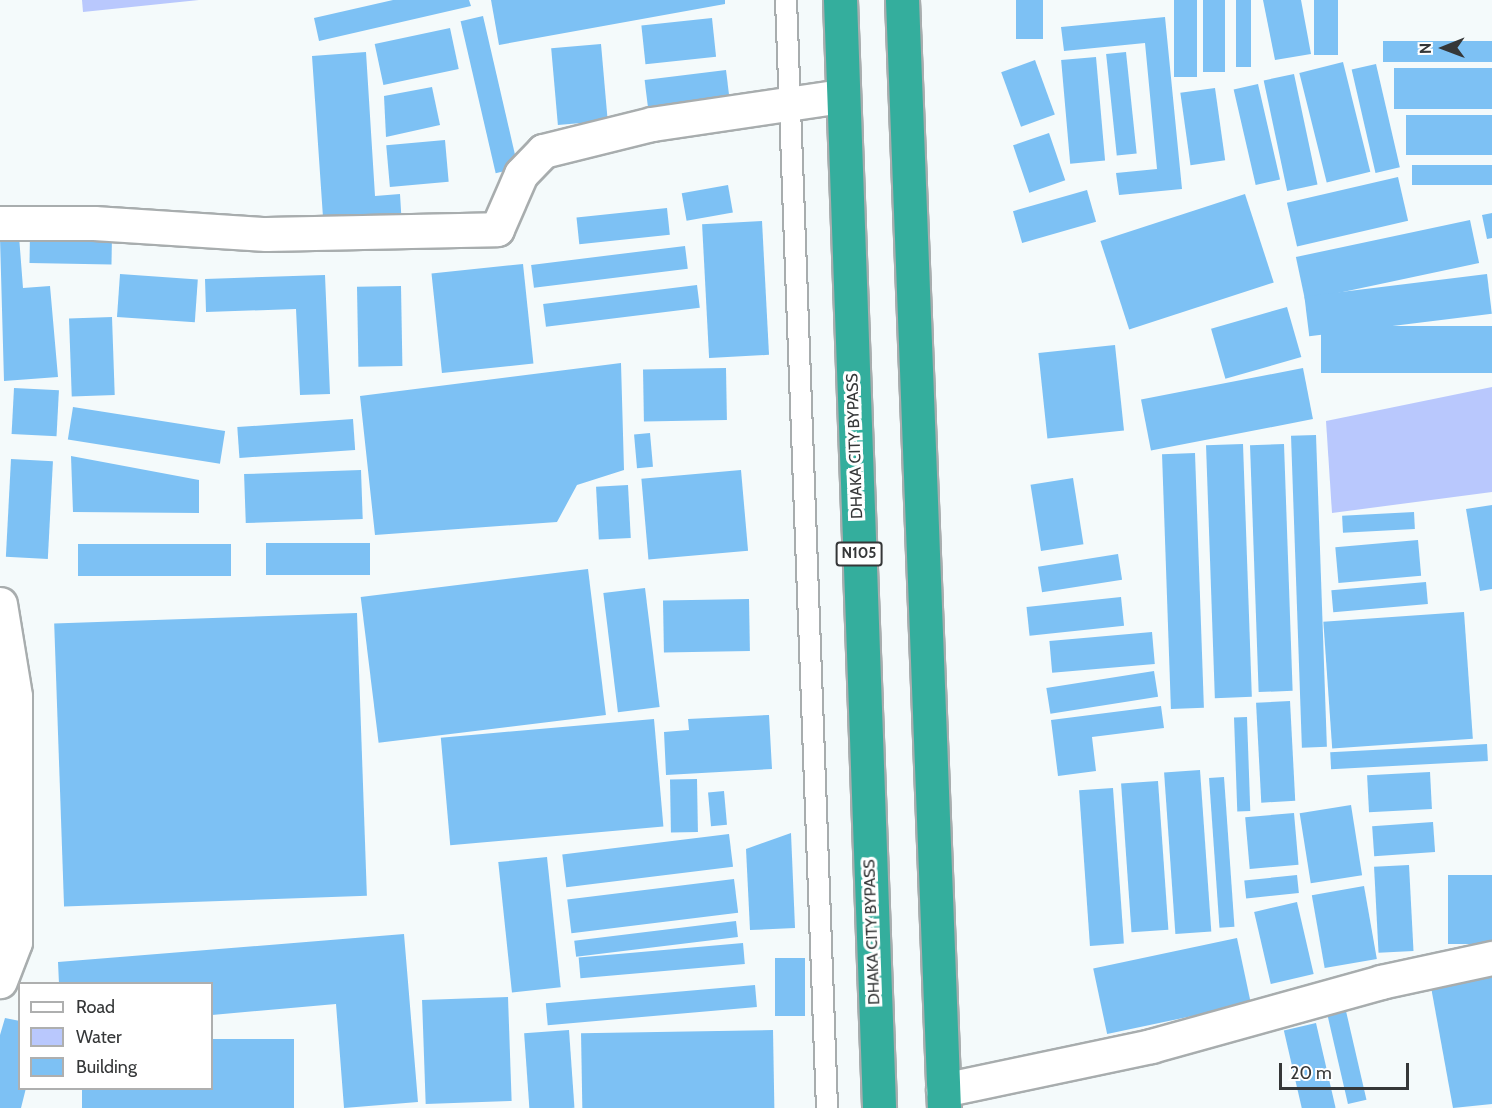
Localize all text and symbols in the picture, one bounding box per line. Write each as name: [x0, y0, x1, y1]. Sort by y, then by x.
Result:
north arrow: [1414, 18, 1474, 78]
text: N: [1416, 43, 1435, 54]
street label: DHAKA CITY BYPASS: [843, 373, 867, 519]
road number: N105: [835, 542, 883, 566]
street label: DHAKA CITY BYPASS: [860, 859, 884, 1005]
legend: [18, 982, 213, 1090]
text: Road: [76, 996, 115, 1018]
text: Water: [76, 1026, 122, 1048]
scale bar: [1282, 1051, 1412, 1089]
text: Building: [76, 1056, 137, 1078]
text: 20 m: [1290, 1062, 1332, 1084]

